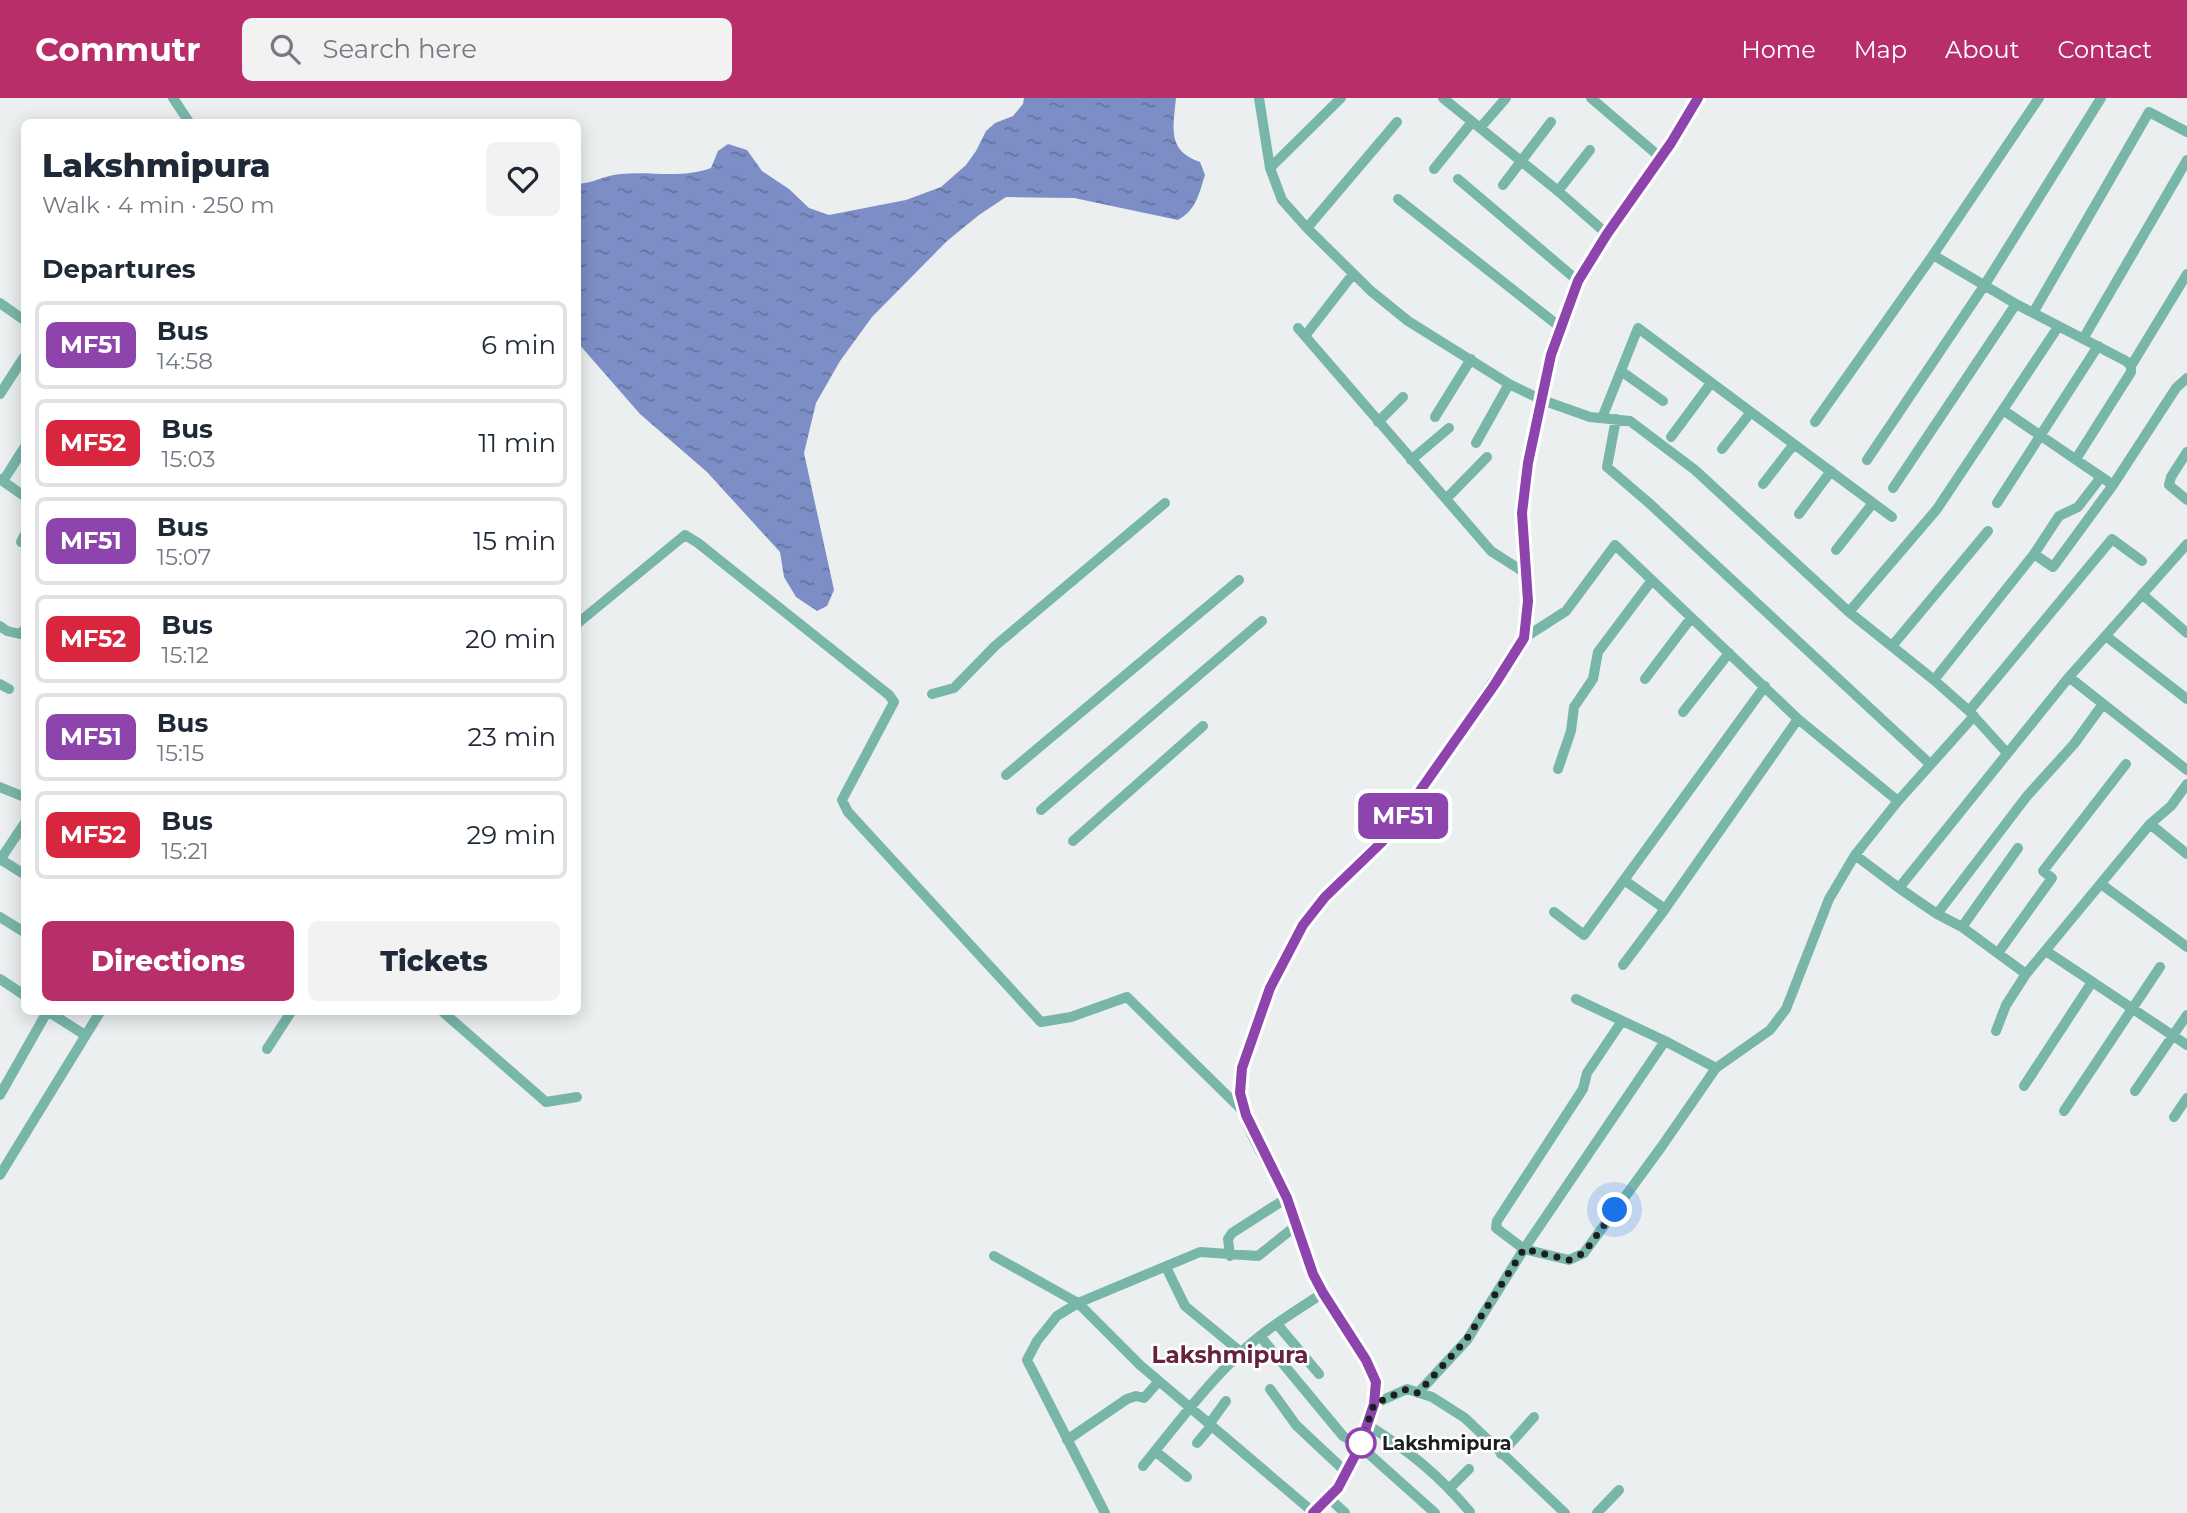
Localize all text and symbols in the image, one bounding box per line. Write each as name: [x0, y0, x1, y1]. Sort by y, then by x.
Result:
search box: [242, 18, 732, 81]
text: Commutr: [35, 29, 200, 69]
icon: search: [266, 30, 304, 68]
text: Search here: [322, 33, 477, 65]
text: Home: [1741, 35, 1816, 64]
text: Map: [1854, 35, 1907, 64]
text: About: [1945, 35, 2019, 64]
text: Contact: [2057, 35, 2152, 64]
button: heart: [486, 142, 560, 216]
text: Lakshmipura: [42, 145, 271, 185]
text: Walk · 4 min · 250 m: [42, 191, 275, 219]
text: Departures: [42, 253, 196, 285]
text: Bus: [157, 315, 208, 347]
text: 6 min: [481, 329, 556, 361]
text: MF51: [60, 330, 122, 359]
text: 14:58: [157, 347, 213, 375]
text: Bus: [161, 413, 213, 445]
text: 11 min: [478, 427, 556, 459]
text: MF52: [60, 428, 126, 457]
text: 15:03: [161, 445, 215, 473]
text: Bus: [157, 511, 208, 543]
text: 15 min: [473, 525, 556, 557]
text: MF51: [60, 526, 122, 555]
text: 15:07: [157, 543, 211, 571]
text: Bus: [161, 609, 213, 641]
text: 20 min: [465, 623, 556, 655]
text: MF52: [60, 624, 126, 653]
text: 15:12: [161, 641, 209, 669]
text: Bus: [157, 707, 208, 739]
text: 23 min: [468, 721, 556, 753]
text: MF51: [60, 722, 122, 751]
text: 15:15: [157, 739, 204, 767]
line badge: MF51: [1354, 793, 1452, 839]
text: MF51: [1372, 801, 1434, 830]
text: Bus: [161, 805, 213, 837]
text: 29 min: [466, 819, 556, 851]
text: MF52: [60, 820, 126, 849]
text: 15:21: [161, 837, 209, 865]
button: Directions: [42, 921, 294, 1001]
button: Tickets: [308, 921, 560, 1001]
your location: [1597, 1192, 1632, 1227]
district label: Lakshmipura: [1152, 1341, 1308, 1369]
marker: Lakshmipura: [1346, 1428, 1376, 1458]
place label: Lakshmipura: [1382, 1432, 1512, 1455]

